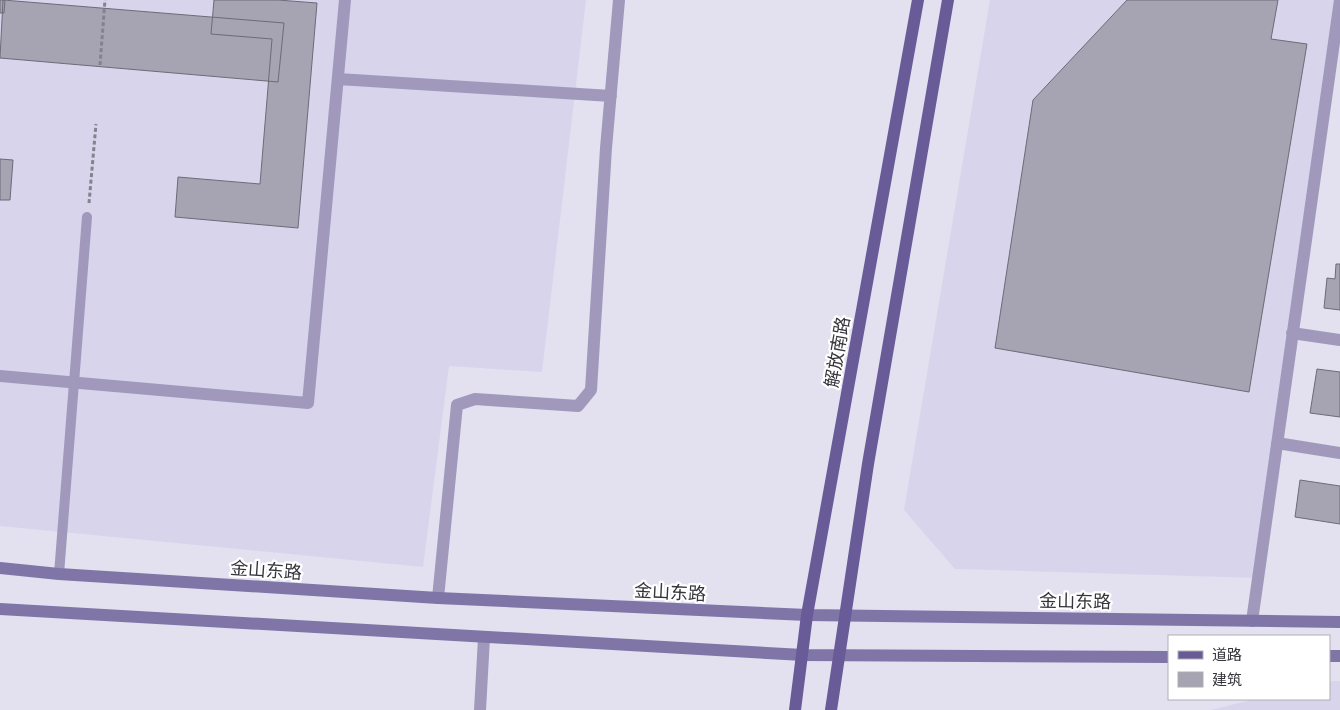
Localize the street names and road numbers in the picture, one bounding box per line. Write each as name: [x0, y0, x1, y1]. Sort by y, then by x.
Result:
street label: 解放南路: [820, 315, 854, 389]
street label: 金山东路: [229, 557, 303, 583]
street label: 金山东路: [633, 580, 707, 604]
street label: 金山东路: [1039, 590, 1111, 612]

